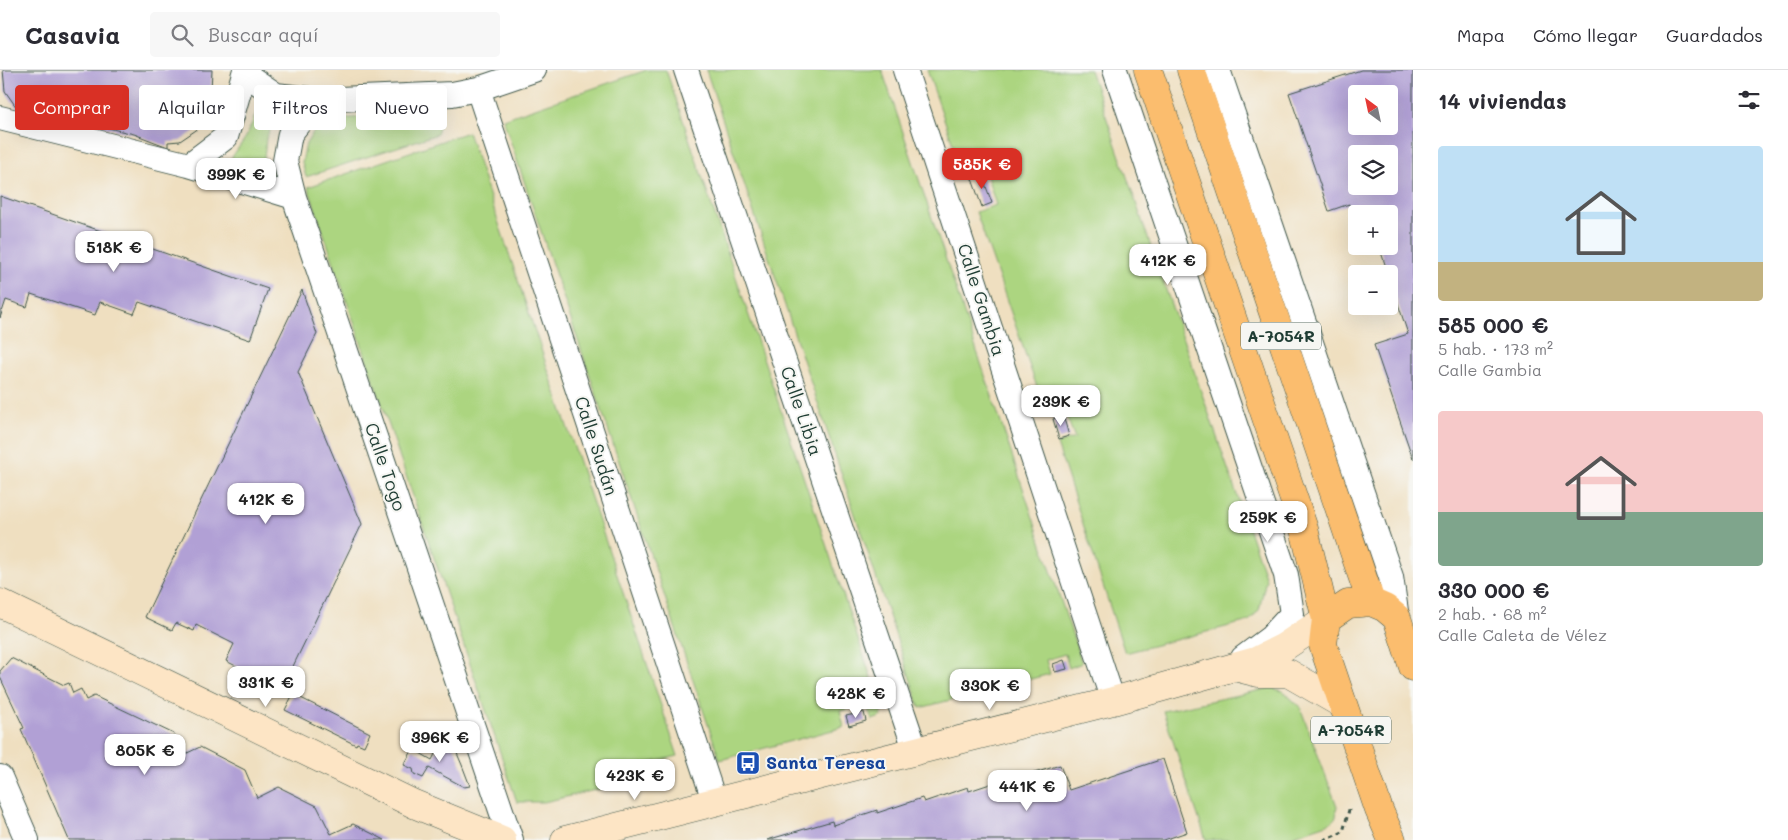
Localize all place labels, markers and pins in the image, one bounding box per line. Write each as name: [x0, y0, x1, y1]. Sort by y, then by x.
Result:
pin: 585K €: [941, 148, 1023, 190]
pin: 399K €: [195, 158, 277, 200]
pin: 518K €: [73, 230, 155, 273]
pin: 412K €: [1127, 244, 1209, 286]
pin: 239K €: [1020, 384, 1102, 427]
pin: 412K €: [225, 482, 307, 525]
pin: 259K €: [1227, 500, 1309, 543]
pin: 331K €: [225, 666, 307, 708]
pin: 330K €: [949, 668, 1031, 711]
pin: 428K €: [815, 676, 897, 719]
pin: 396K €: [399, 720, 481, 763]
pin: 805K €: [104, 734, 186, 776]
bus stop icon: Santa Teresa: [735, 750, 761, 776]
place label: Santa Teresa: [766, 750, 886, 774]
pin: 423K €: [594, 758, 676, 801]
pin: 441K €: [986, 770, 1068, 812]

